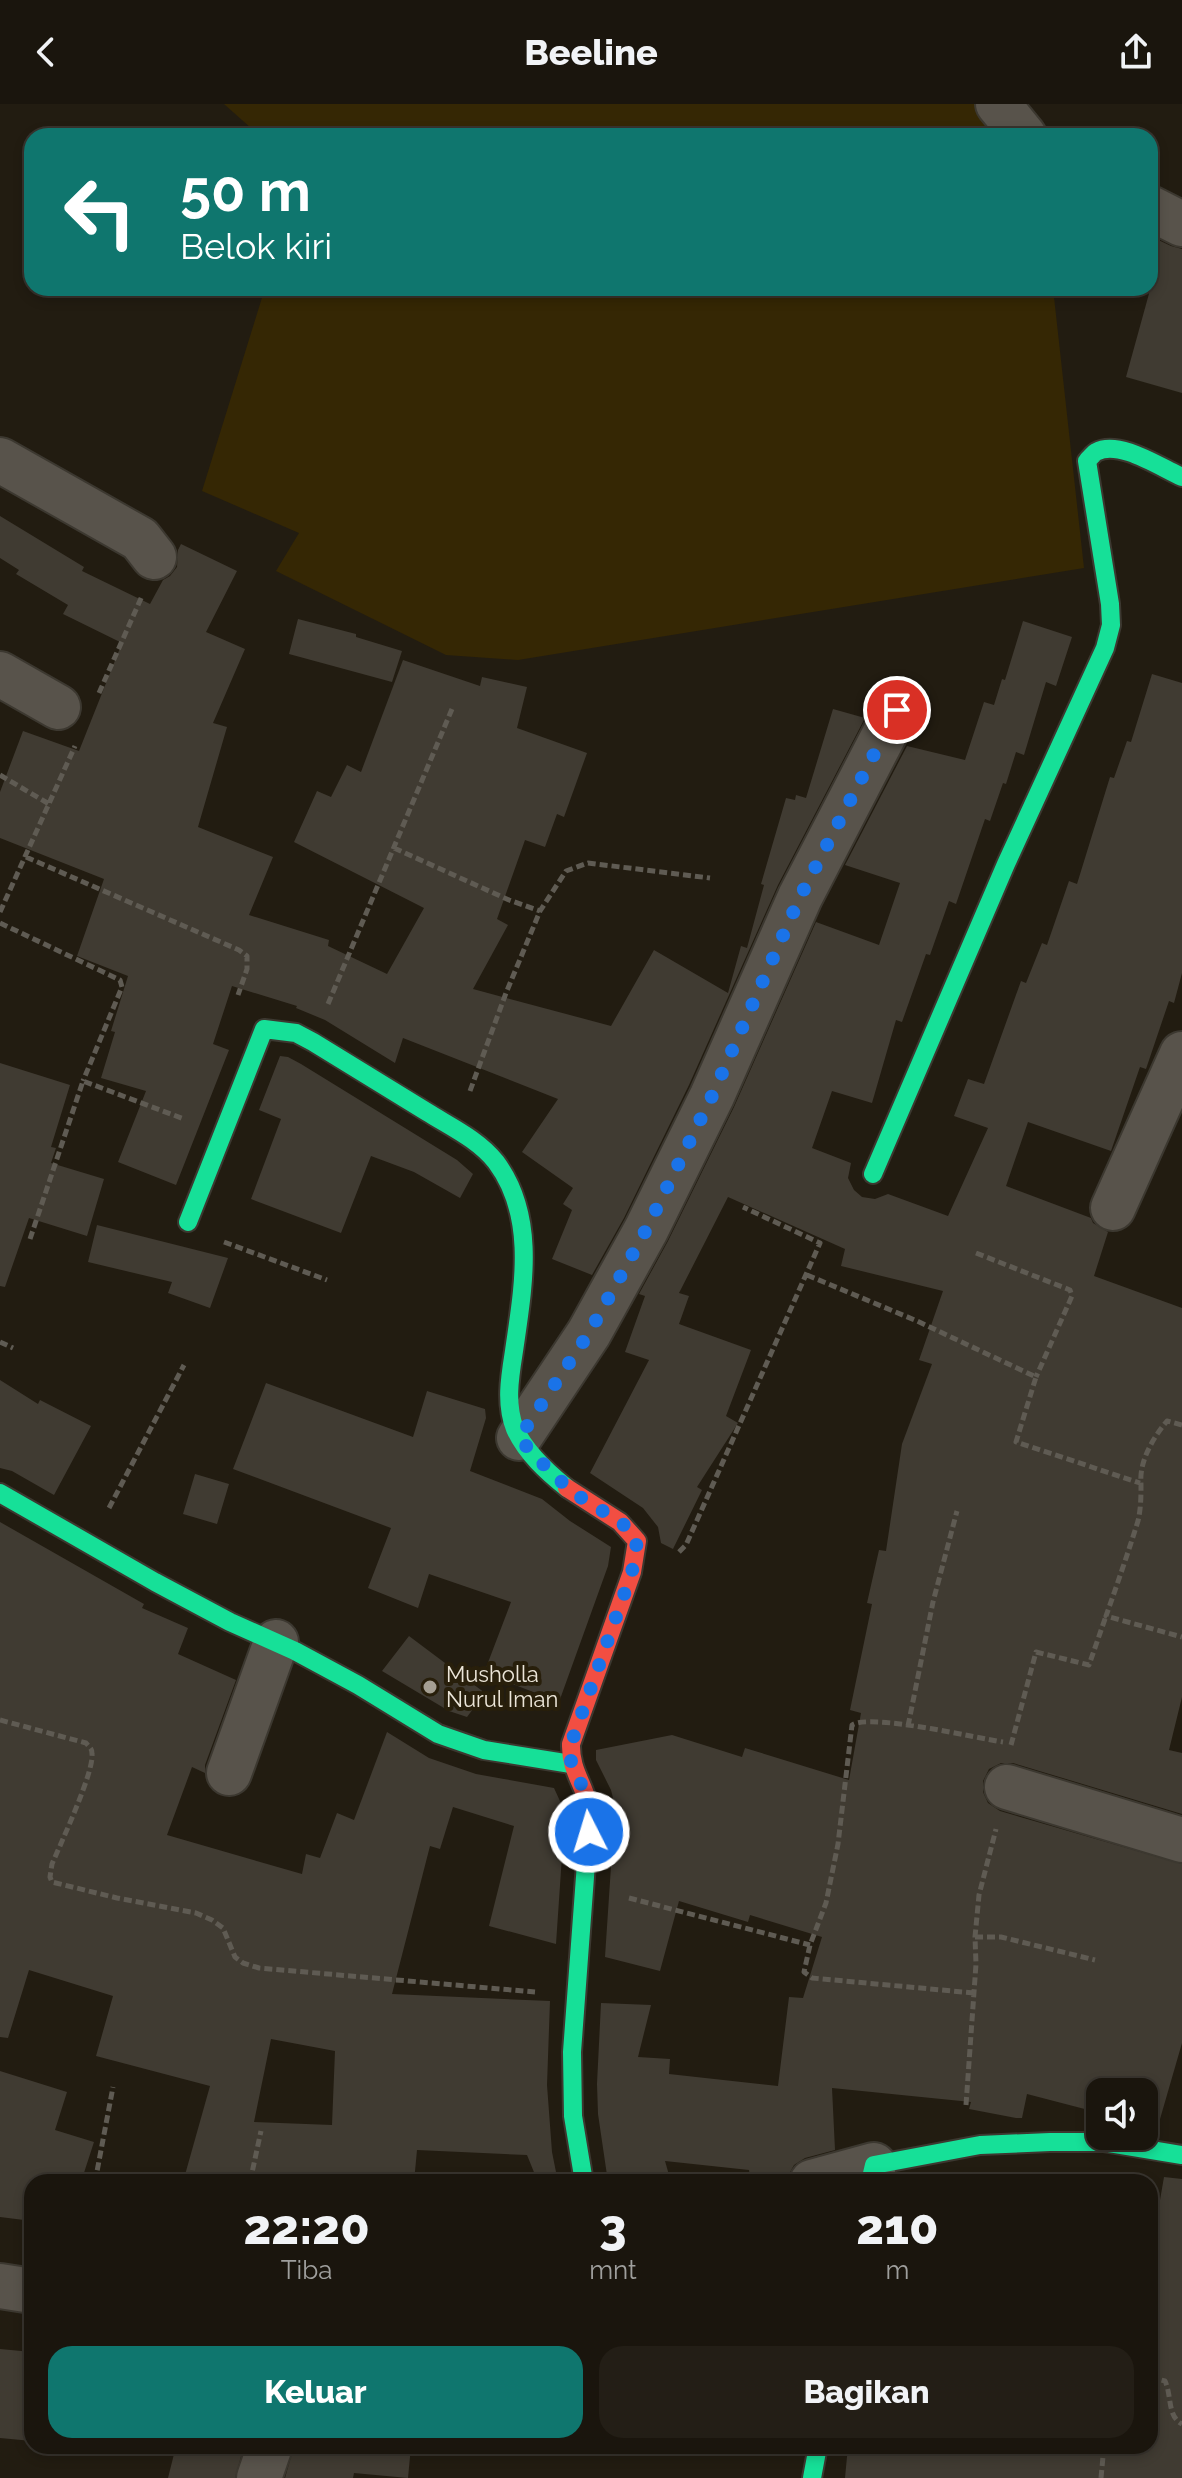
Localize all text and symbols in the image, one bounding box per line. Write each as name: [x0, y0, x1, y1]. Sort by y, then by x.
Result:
icon: back: [24, 30, 68, 74]
icon: share: [1114, 30, 1158, 74]
text: Beeline: [524, 31, 658, 73]
text: 50 m: [180, 158, 311, 224]
icon: left: [48, 160, 152, 264]
text: Belok kiri: [180, 225, 332, 267]
pin: [863, 676, 931, 744]
icon: arrive: [875, 688, 919, 732]
place label: Musholla Nurul Iman: [446, 1661, 558, 1712]
marker: Musholla Nurul Iman: [421, 1678, 439, 1696]
position arrow: [547, 1790, 631, 1874]
map controls: [1086, 2078, 1158, 2150]
button: sound: [1086, 2078, 1158, 2150]
text: 22:20: [244, 2199, 370, 2255]
text: 3: [599, 2199, 627, 2255]
text: 210: [856, 2199, 938, 2255]
text: Tiba: [281, 2255, 332, 2285]
text: mnt: [589, 2255, 637, 2285]
text: m: [885, 2255, 909, 2285]
button: Keluar: [48, 2346, 583, 2438]
button: Bagikan: [599, 2346, 1134, 2438]

